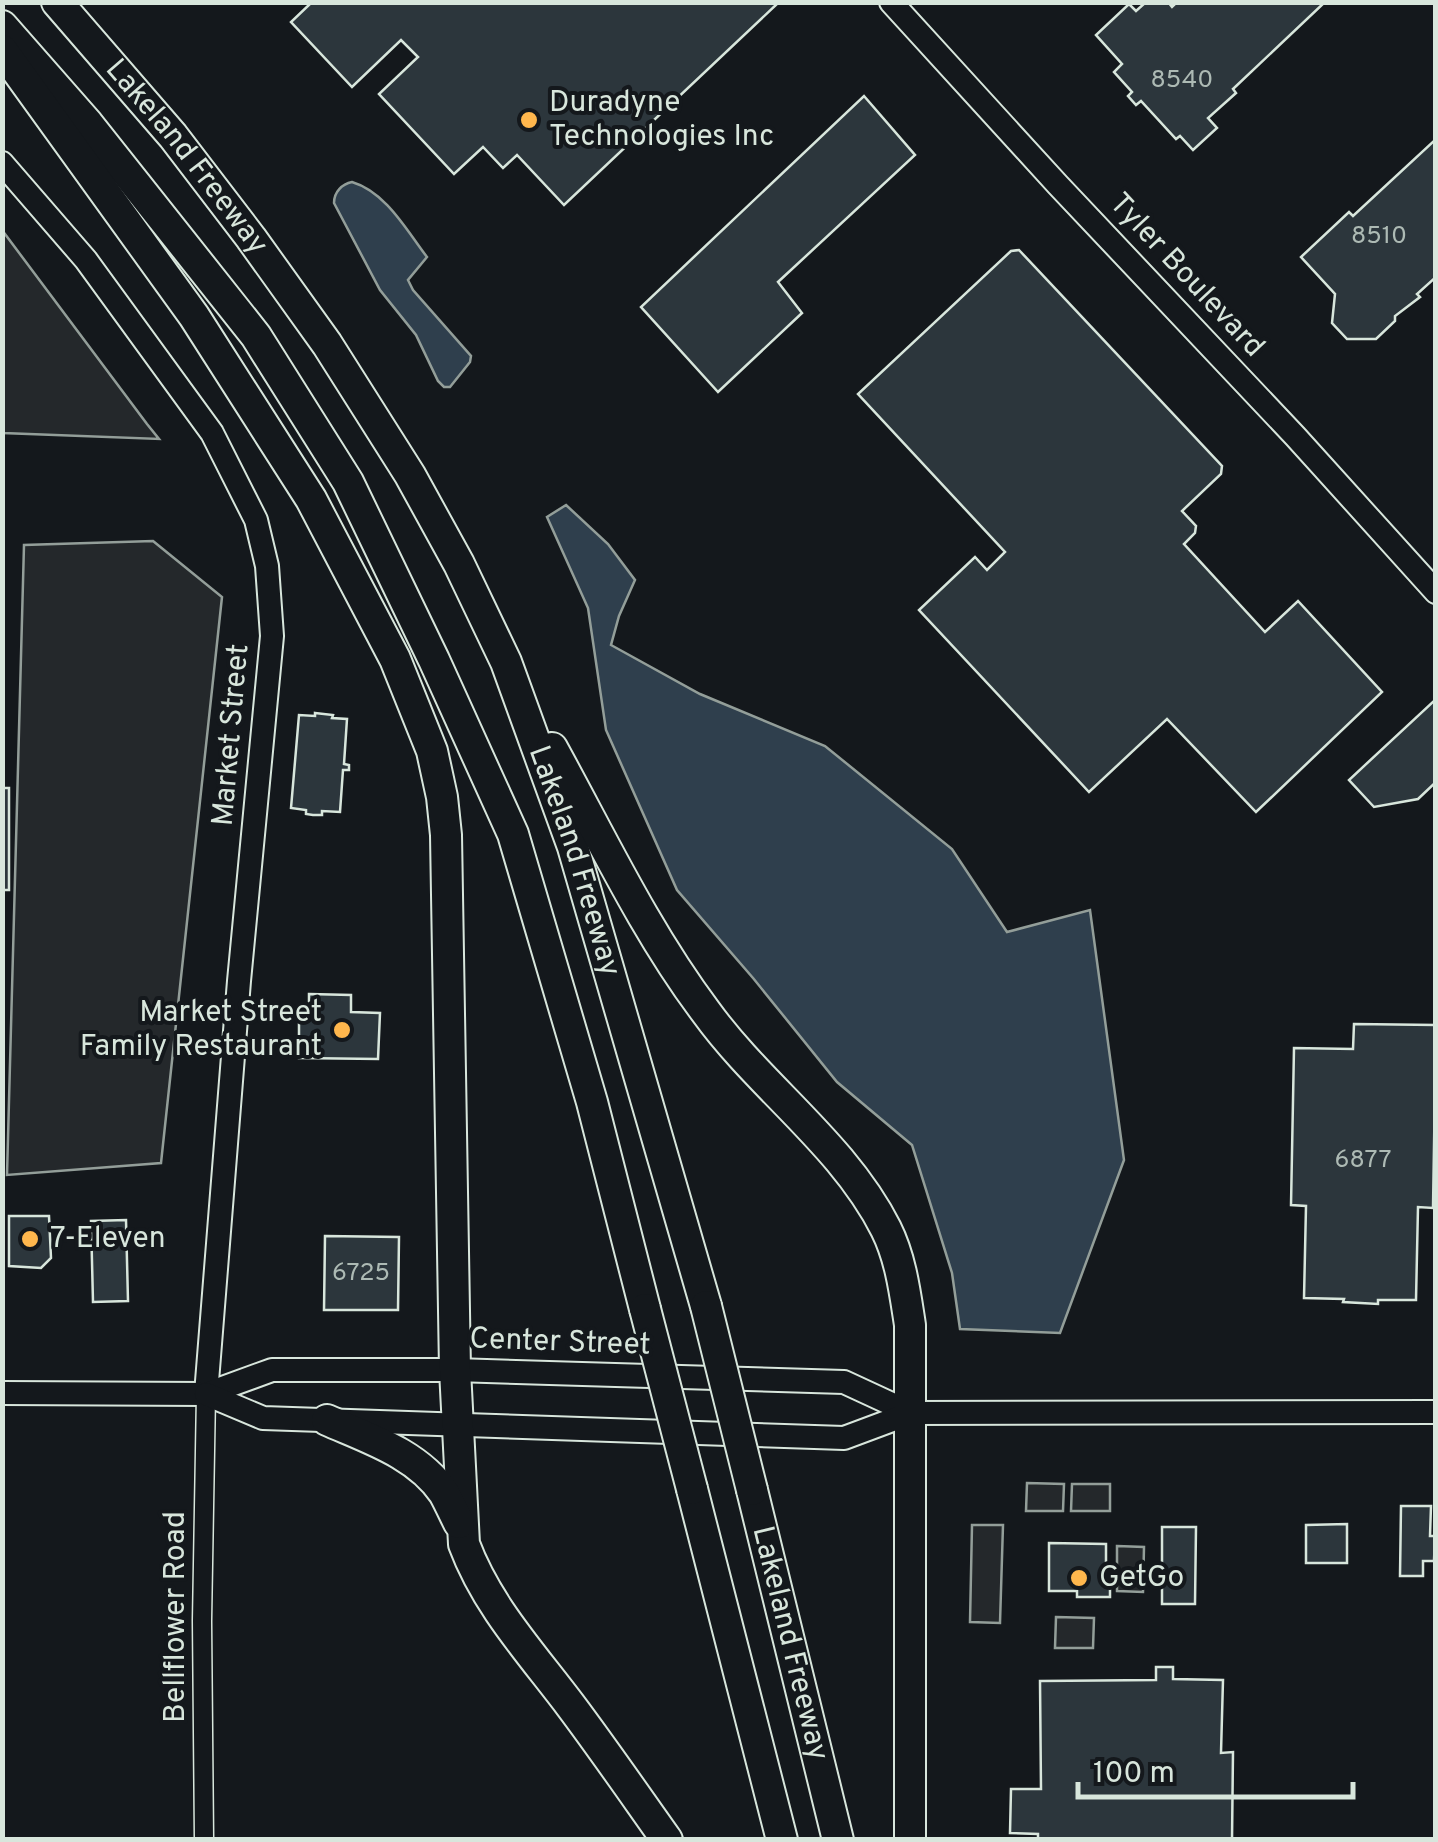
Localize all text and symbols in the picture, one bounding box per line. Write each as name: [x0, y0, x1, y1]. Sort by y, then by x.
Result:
street label: Lakeland Freeway: [97, 52, 276, 262]
house number: 8540: [1151, 65, 1213, 97]
place label: Duradyne Technologies Inc: [549, 85, 774, 156]
marker: Duradyne Technologies Inc: [518, 109, 540, 131]
street label: Tyler Boulevard: [1101, 186, 1271, 366]
house number: 8510: [1351, 221, 1407, 253]
street label: Market Street: [206, 642, 258, 828]
street label: Lakeland Freeway: [519, 741, 628, 981]
place label: Market Street Family Restaurant: [80, 995, 322, 1066]
marker: Market Street Family Restaurant: [331, 1019, 353, 1041]
house number: 6877: [1335, 1145, 1391, 1177]
place label: 7-Eleven: [50, 1221, 166, 1258]
marker: 7-Eleven: [19, 1228, 41, 1250]
house number: 6725: [332, 1258, 390, 1290]
street label: Center Street: [469, 1321, 651, 1365]
street label: Bellflower Road: [158, 1511, 195, 1723]
street label: Lakeland Freeway: [743, 1523, 836, 1764]
place label: GetGo: [1099, 1560, 1184, 1597]
marker: GetGo: [1068, 1567, 1090, 1589]
scale bar: [1078, 1737, 1353, 1799]
text: 100 m: [1093, 1756, 1175, 1793]

